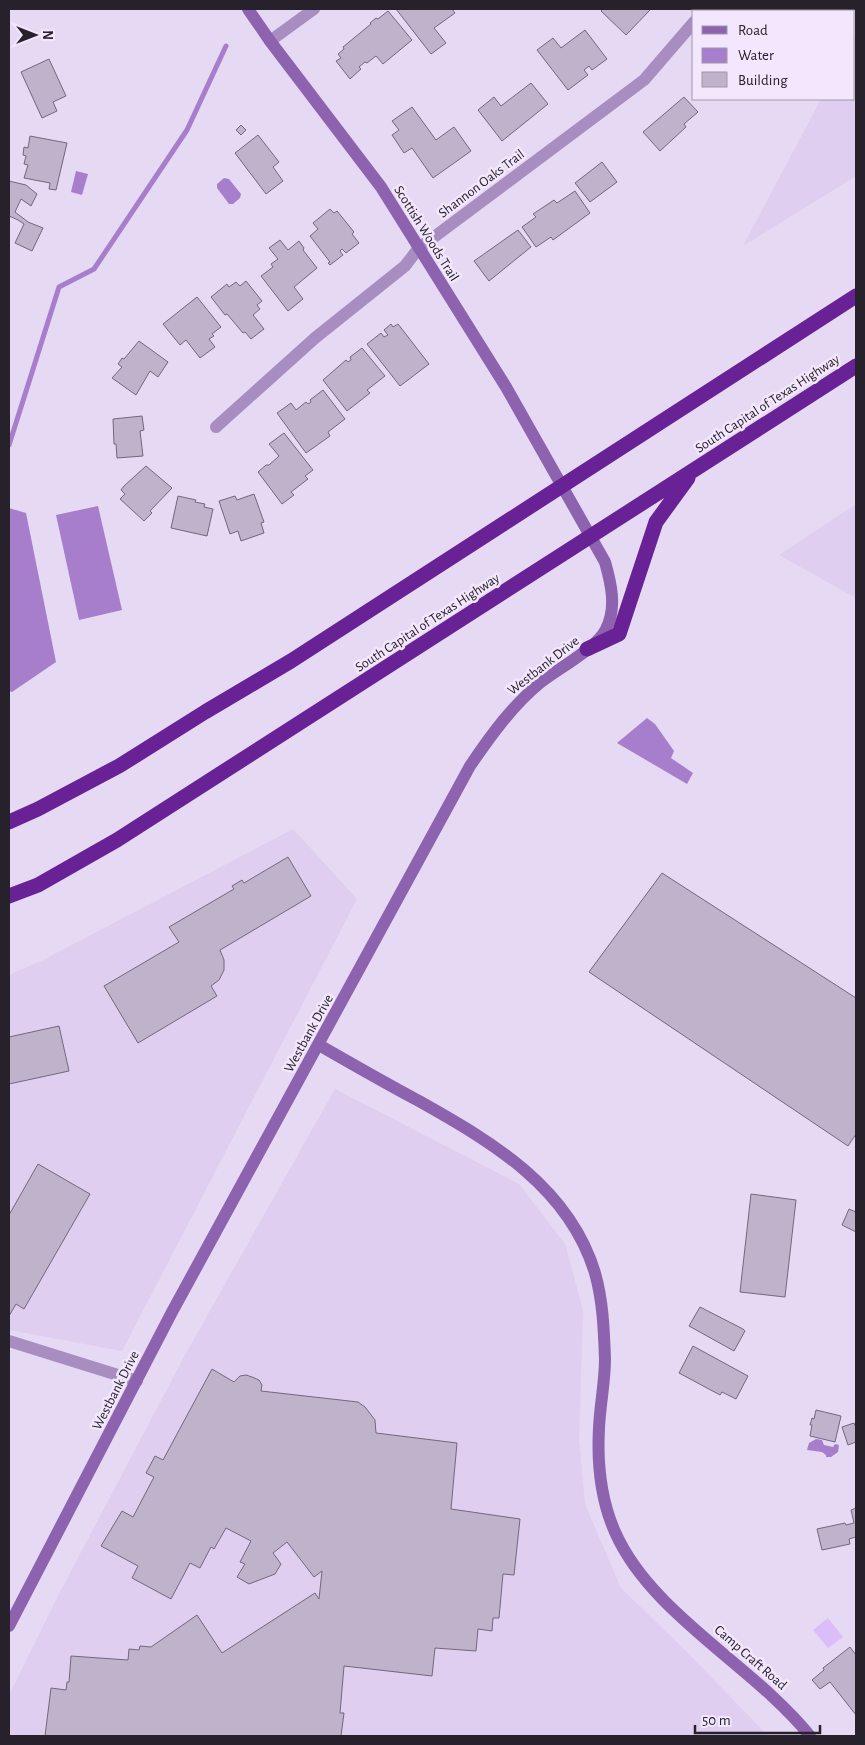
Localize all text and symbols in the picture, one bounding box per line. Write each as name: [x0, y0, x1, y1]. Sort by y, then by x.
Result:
north arrow: [10, 10, 60, 60]
legend: [692, 10, 855, 100]
text: Road: [738, 23, 768, 38]
text: N: [40, 30, 54, 40]
text: Water: [738, 48, 774, 63]
text: Building: [738, 73, 788, 88]
street label: Shannon Oaks Trail: [436, 147, 527, 221]
street label: Scottish Woods Trail: [391, 183, 461, 284]
street label: South Capital of Texas Highway: [693, 352, 842, 456]
street label: South Capital of Texas Highway: [353, 571, 502, 675]
street label: Westbank Drive: [505, 634, 582, 698]
street label: Westbank Drive: [282, 992, 336, 1075]
street label: Westbank Drive: [90, 1349, 142, 1432]
street label: Camp Craft Road: [711, 1623, 789, 1693]
scale bar: [695, 1702, 820, 1734]
text: 50 m: [702, 1713, 731, 1728]

